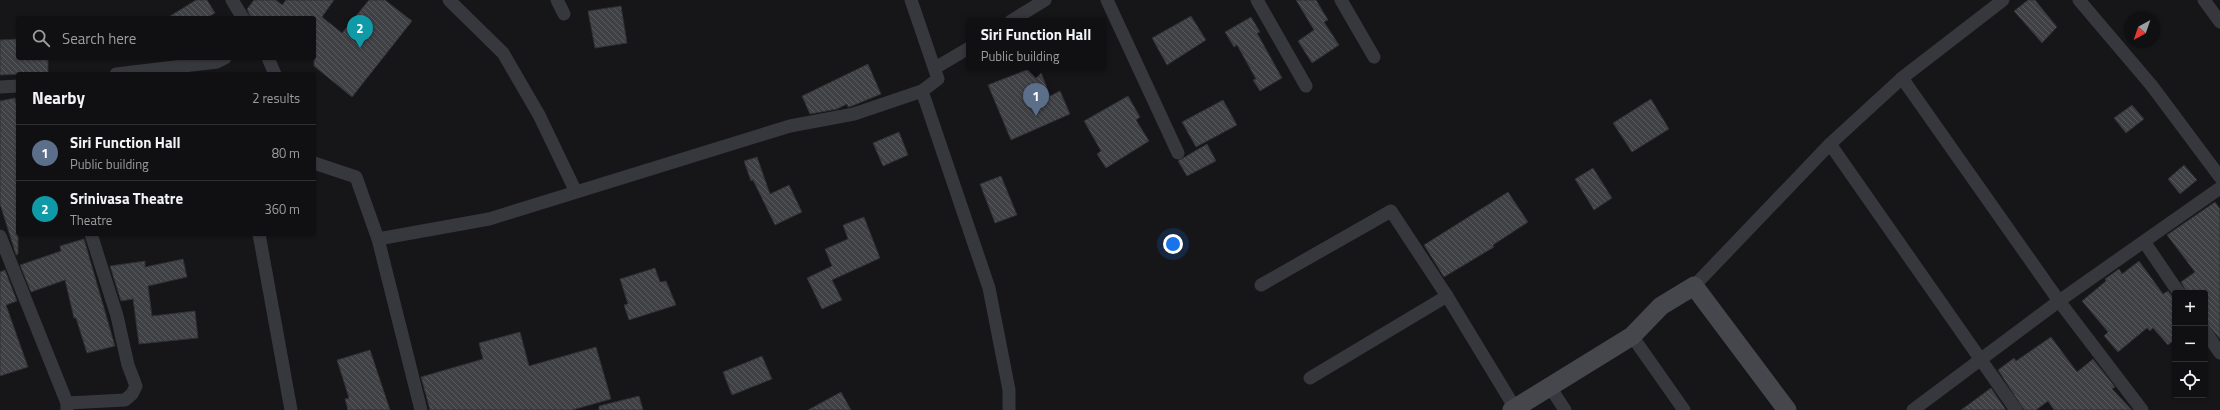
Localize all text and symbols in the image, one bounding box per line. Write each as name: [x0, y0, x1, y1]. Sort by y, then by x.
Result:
north arrow: [2124, 12, 2160, 48]
pin: 2: [347, 15, 373, 48]
search box: [16, 16, 316, 60]
popup: [966, 18, 1106, 70]
text: Siri Function Hall: [981, 23, 1091, 46]
icon: search: [30, 27, 52, 49]
text: Search here: [62, 27, 136, 50]
text: Public building: [981, 46, 1059, 66]
pin: 1: [1023, 83, 1049, 116]
text: Nearby: [32, 85, 85, 111]
text: 2 results: [252, 88, 300, 108]
text: Siri Function Hall: [70, 131, 181, 154]
text: 1: [41, 143, 49, 163]
text: 80 m: [272, 143, 300, 163]
text: Public building: [70, 154, 149, 174]
text: Srinivasa Theatre: [70, 187, 183, 210]
text: 2: [41, 199, 49, 219]
text: 360 m: [264, 199, 300, 219]
text: Theatre: [70, 210, 112, 230]
your location: [1163, 234, 1183, 254]
map controls: [2172, 290, 2208, 398]
button: +: [2172, 290, 2208, 326]
button: −: [2172, 326, 2208, 362]
button: locate: [2172, 362, 2208, 398]

